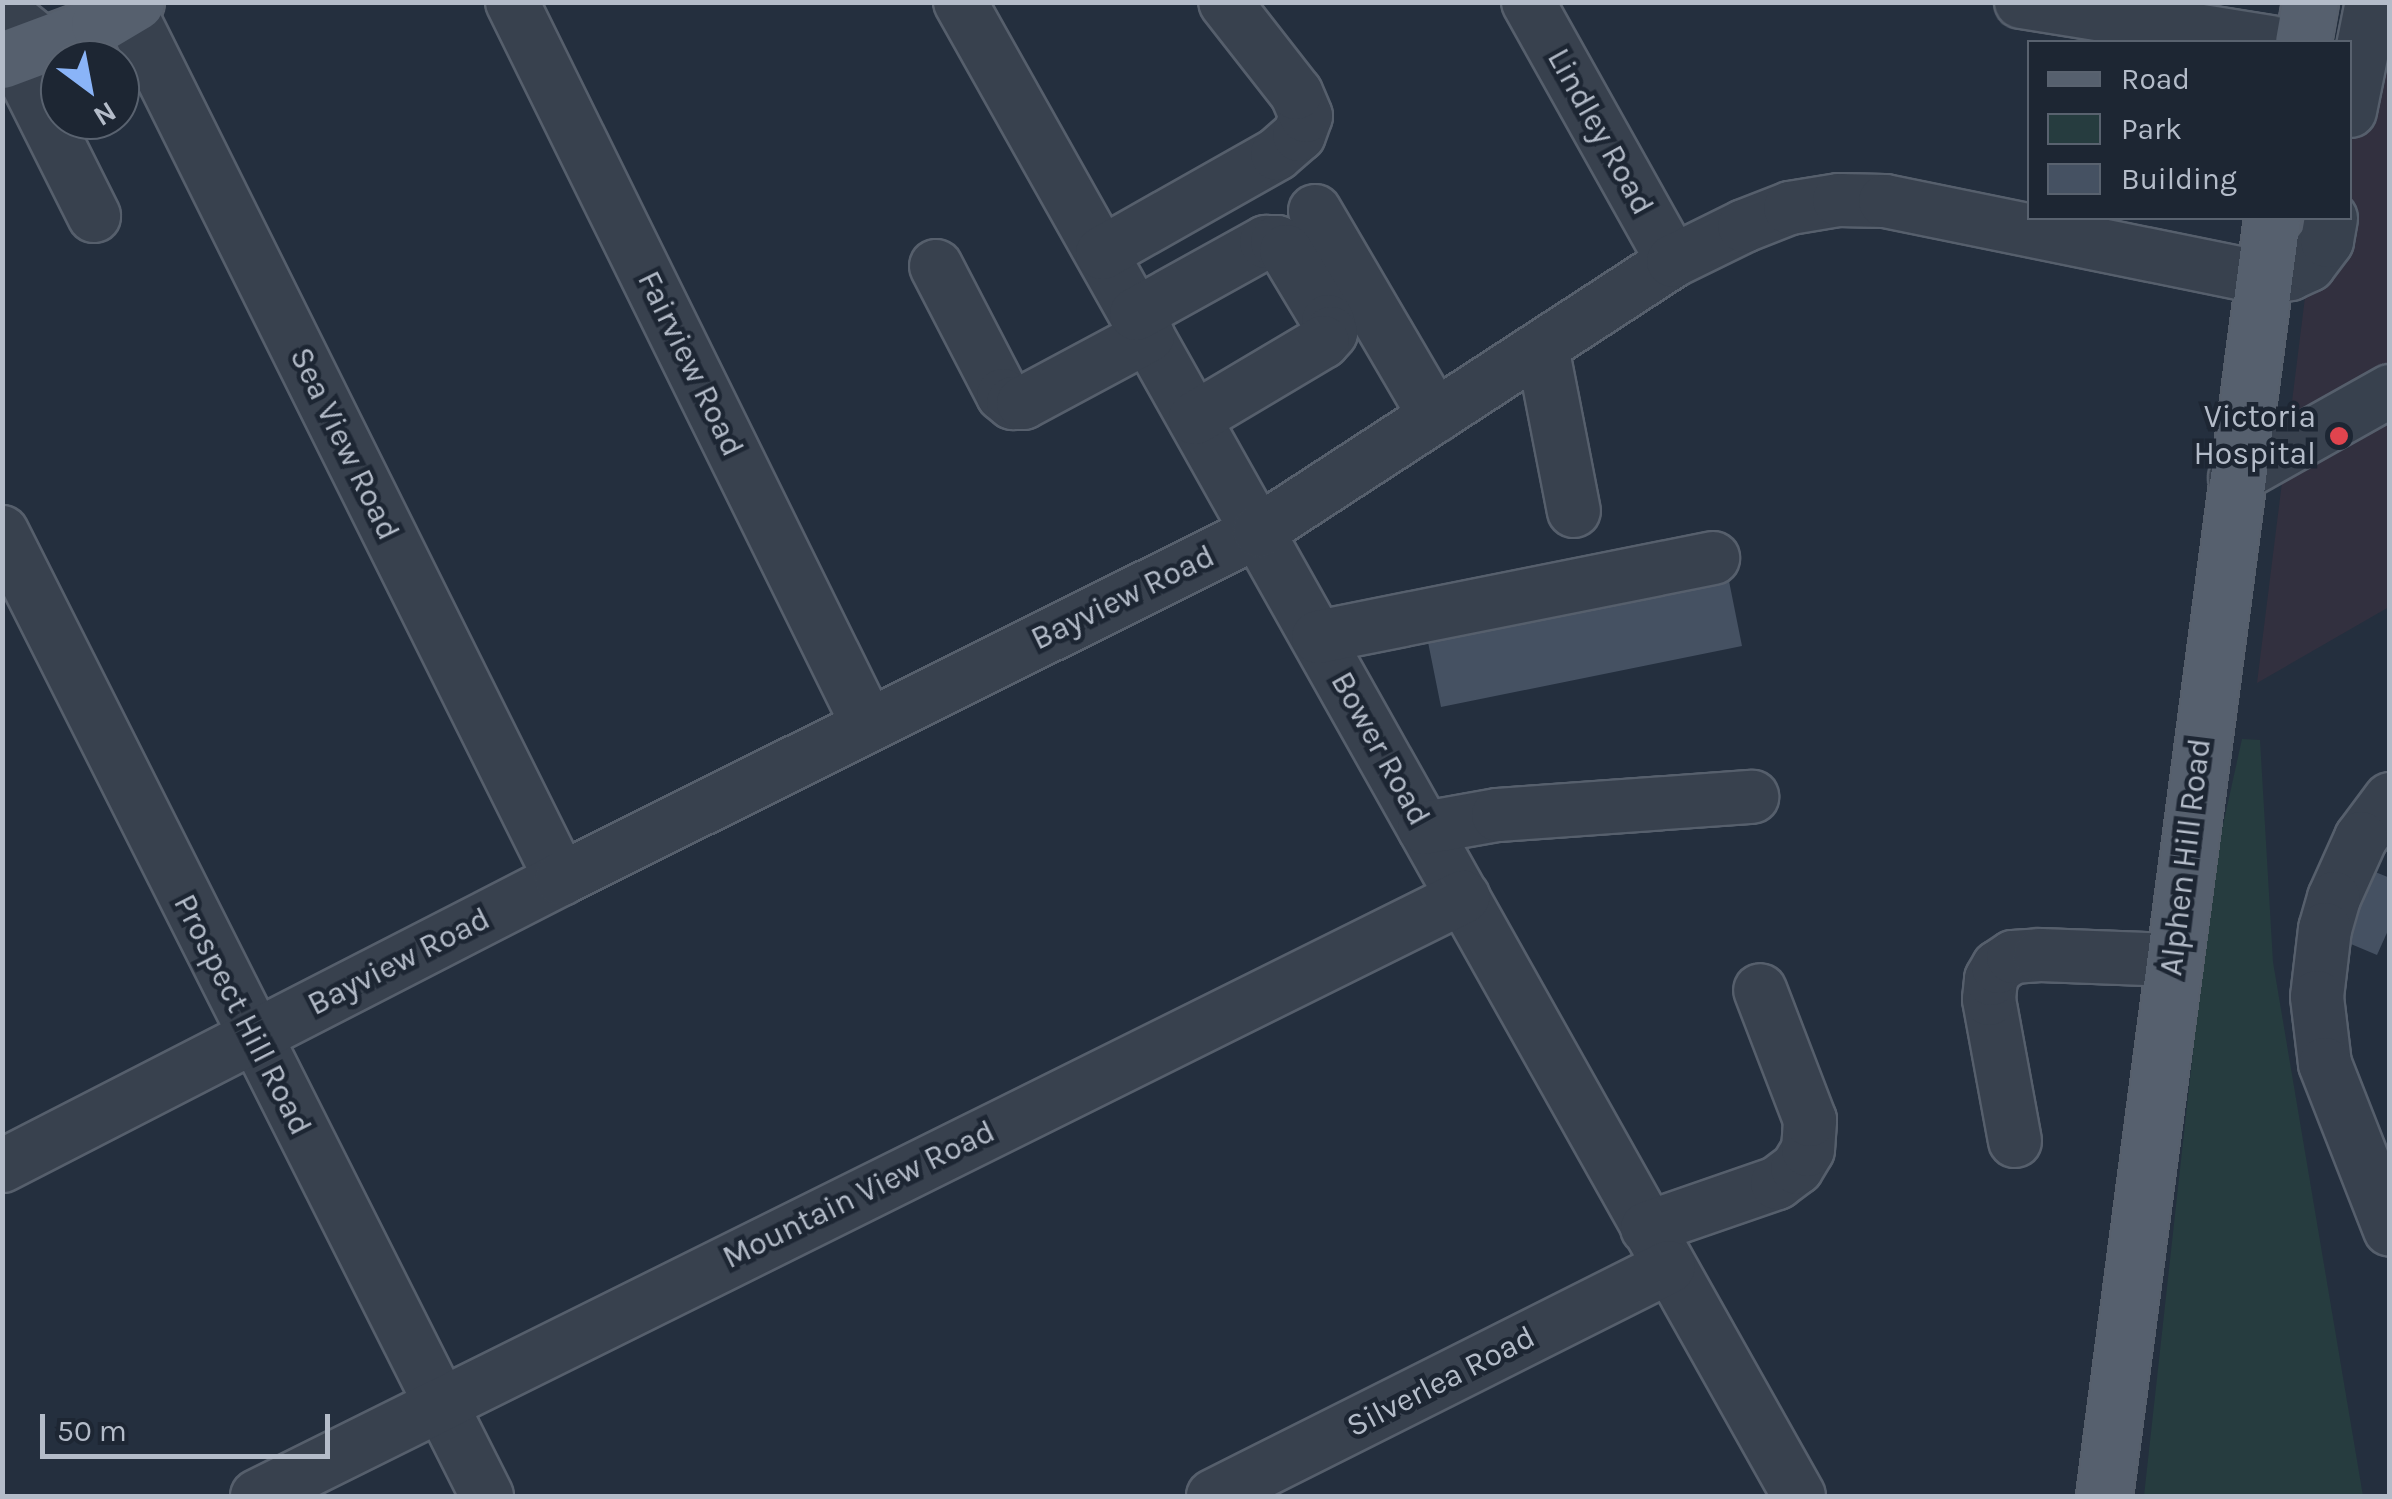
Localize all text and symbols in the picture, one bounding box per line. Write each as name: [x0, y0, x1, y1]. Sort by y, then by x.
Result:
north arrow: [40, 40, 140, 140]
legend: [2027, 40, 2352, 220]
street label: Lindley Road: [1539, 42, 1661, 222]
text: Road: [2121, 61, 2190, 97]
text: N: [88, 95, 122, 133]
text: Park: [2121, 111, 2182, 147]
text: Building: [2121, 161, 2237, 197]
street label: Fairview Road: [629, 265, 751, 463]
street label: Sea View Road: [281, 341, 407, 547]
place label: Victoria Hospital: [2193, 399, 2316, 474]
marker: Victoria Hospital: [2326, 423, 2352, 449]
street label: Bayview Road: [1025, 537, 1221, 659]
street label: Bower Road: [1322, 665, 1438, 833]
street label: Alphen Hill Road: [2152, 736, 2220, 978]
street label: Prospect Hill Road: [165, 888, 319, 1142]
street label: Bayview Road: [302, 900, 496, 1024]
street label: Mountain View Road: [717, 1112, 1001, 1278]
street label: Silverlea Road: [1340, 1318, 1542, 1446]
scale bar: [45, 1394, 335, 1456]
text: 50 m: [57, 1413, 127, 1449]

